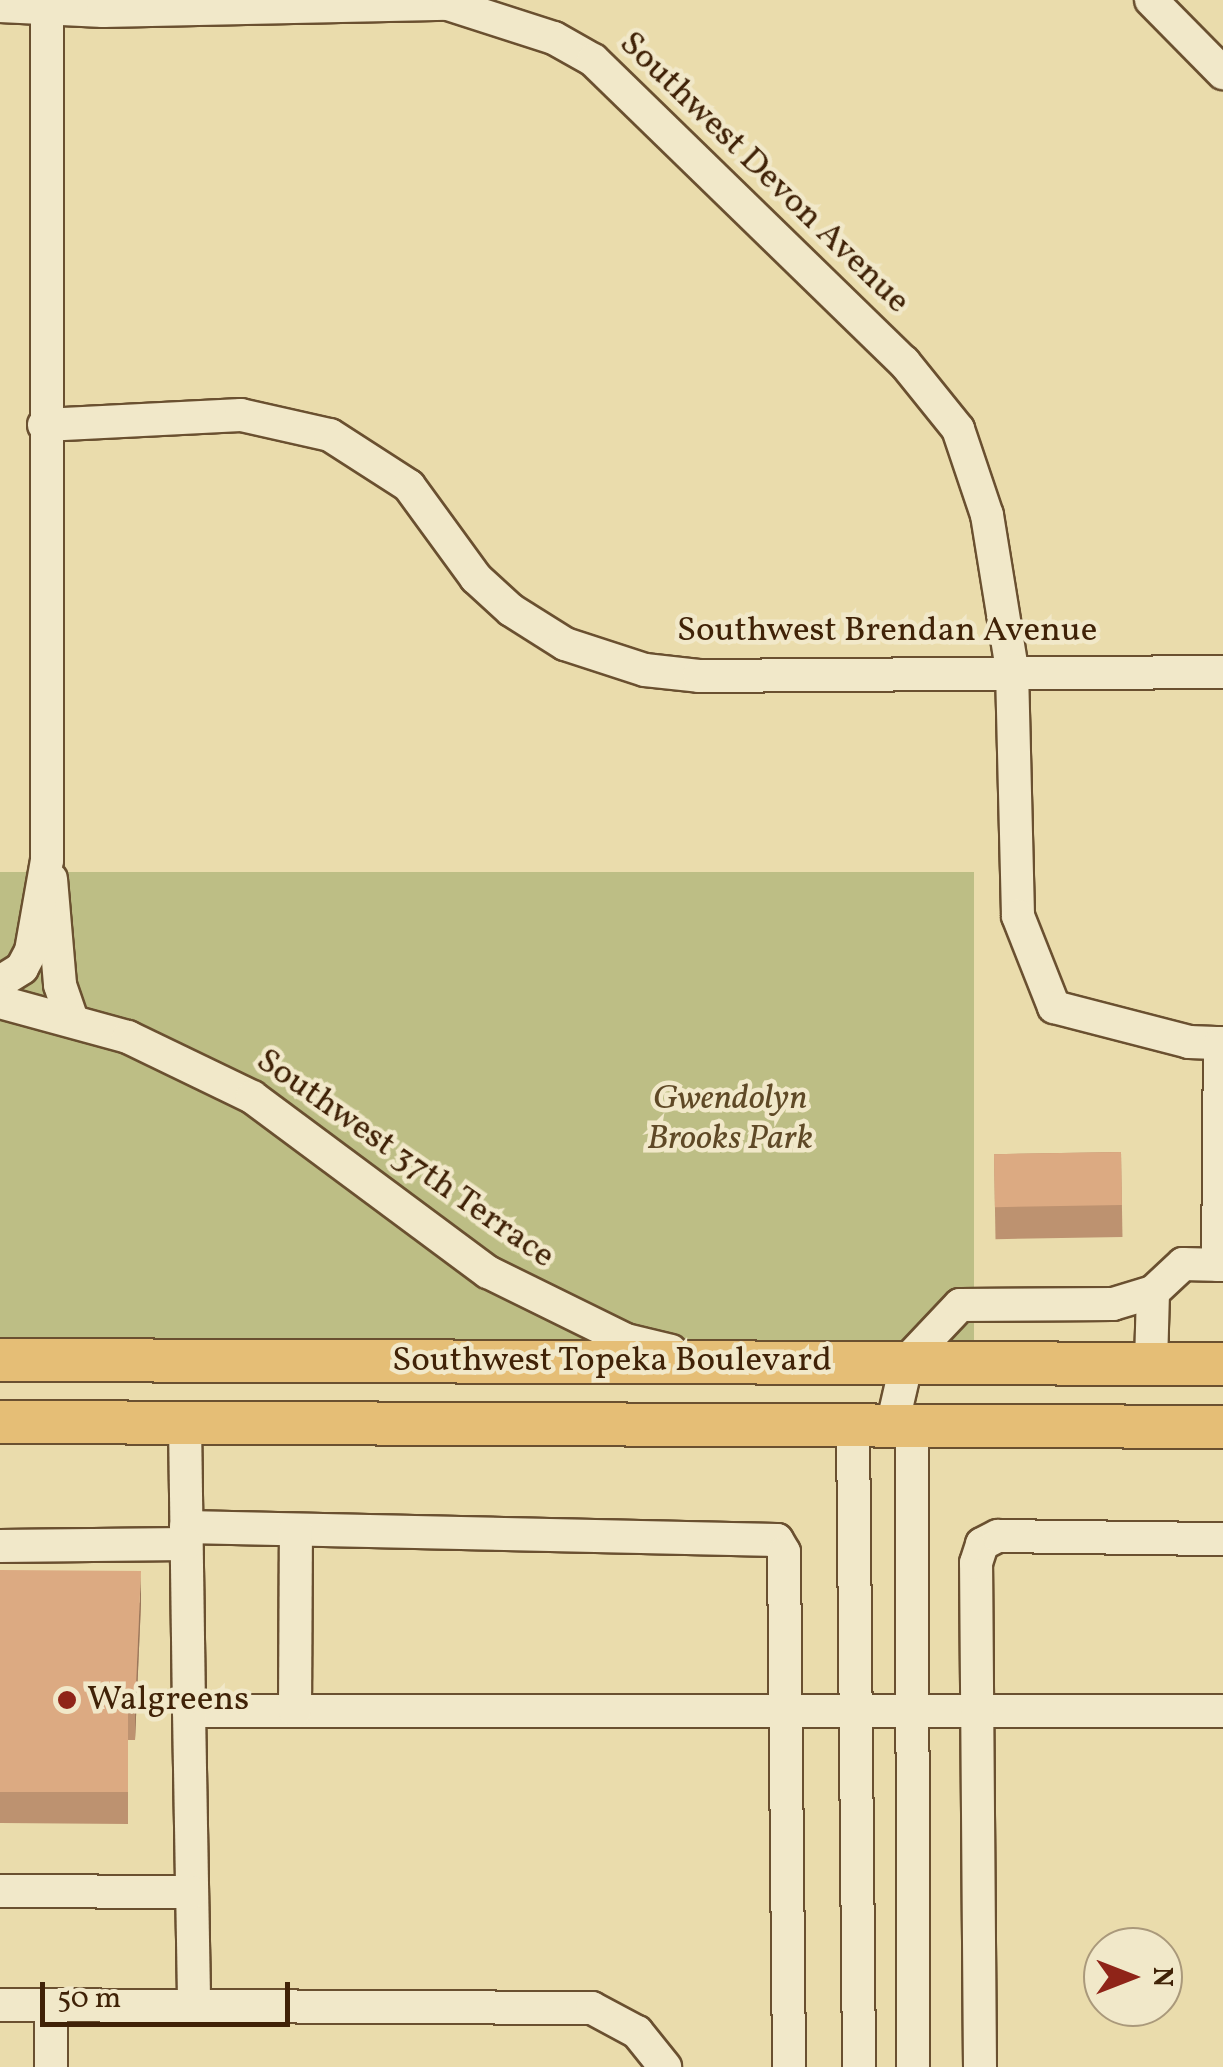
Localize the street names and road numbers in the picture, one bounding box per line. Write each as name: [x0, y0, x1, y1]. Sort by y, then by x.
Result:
street label: Southwest Devon Avenue: [610, 23, 918, 323]
street label: Southwest Brendan Avenue: [677, 610, 1097, 652]
street label: Southwest 37th Terrace: [247, 1040, 563, 1278]
street label: Southwest Topeka Boulevard: [392, 1340, 832, 1382]

